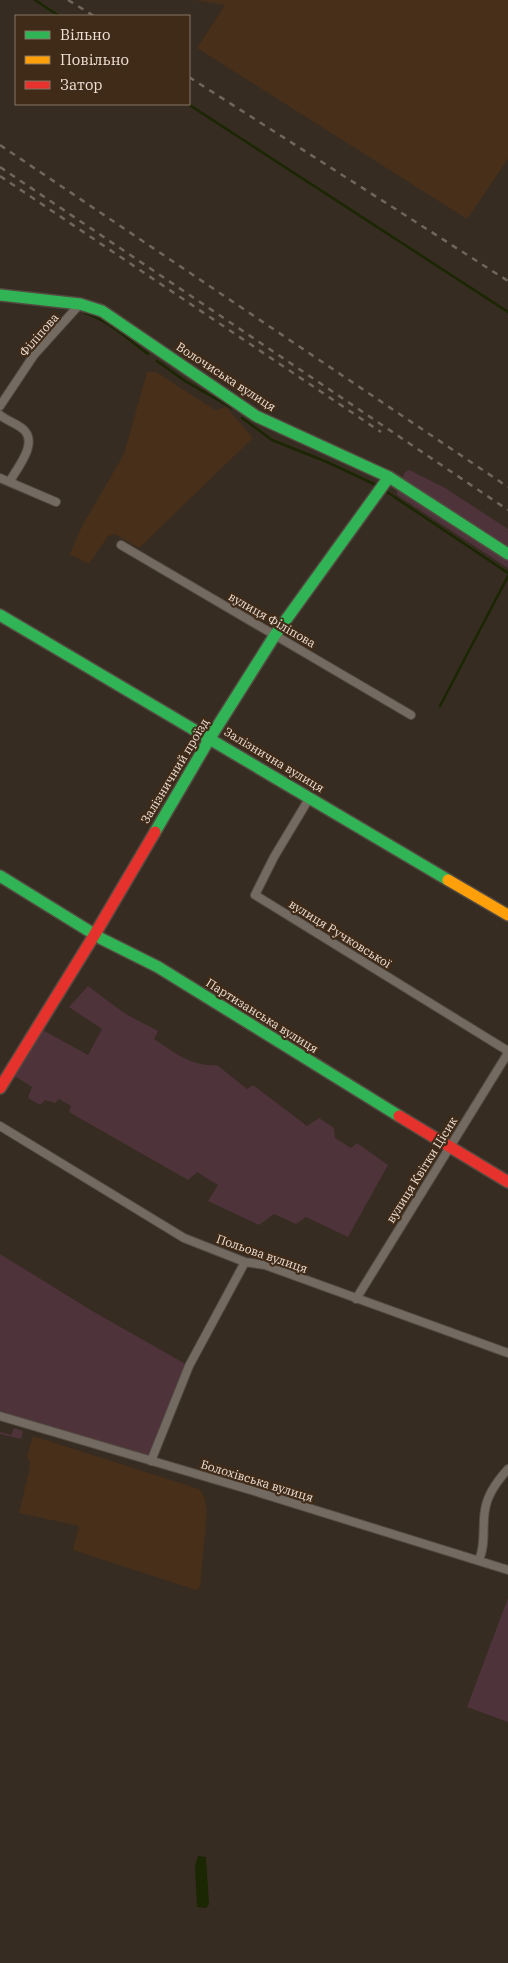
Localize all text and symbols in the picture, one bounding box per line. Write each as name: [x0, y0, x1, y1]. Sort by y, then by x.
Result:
legend: [15, 15, 190, 105]
text: Вільно: [60, 25, 110, 44]
text: Повільно: [60, 50, 129, 69]
text: Затор: [60, 75, 103, 94]
street label: Філіпова: [16, 309, 62, 360]
street label: Волочиська вулиця: [174, 339, 279, 414]
street label: вулиця Філіпова: [226, 589, 319, 651]
street label: Залізничний проїзд: [137, 715, 212, 826]
street label: Залізнична вулиця: [221, 724, 327, 795]
street label: вулиця Ручковської: [286, 896, 394, 971]
street label: Партизанська вулиця: [203, 975, 321, 1056]
street label: вулиця Квітки Цісик: [383, 1114, 460, 1225]
street label: Польова вулиця: [215, 1231, 310, 1276]
street label: Болохівська вулиця: [199, 1456, 315, 1505]

